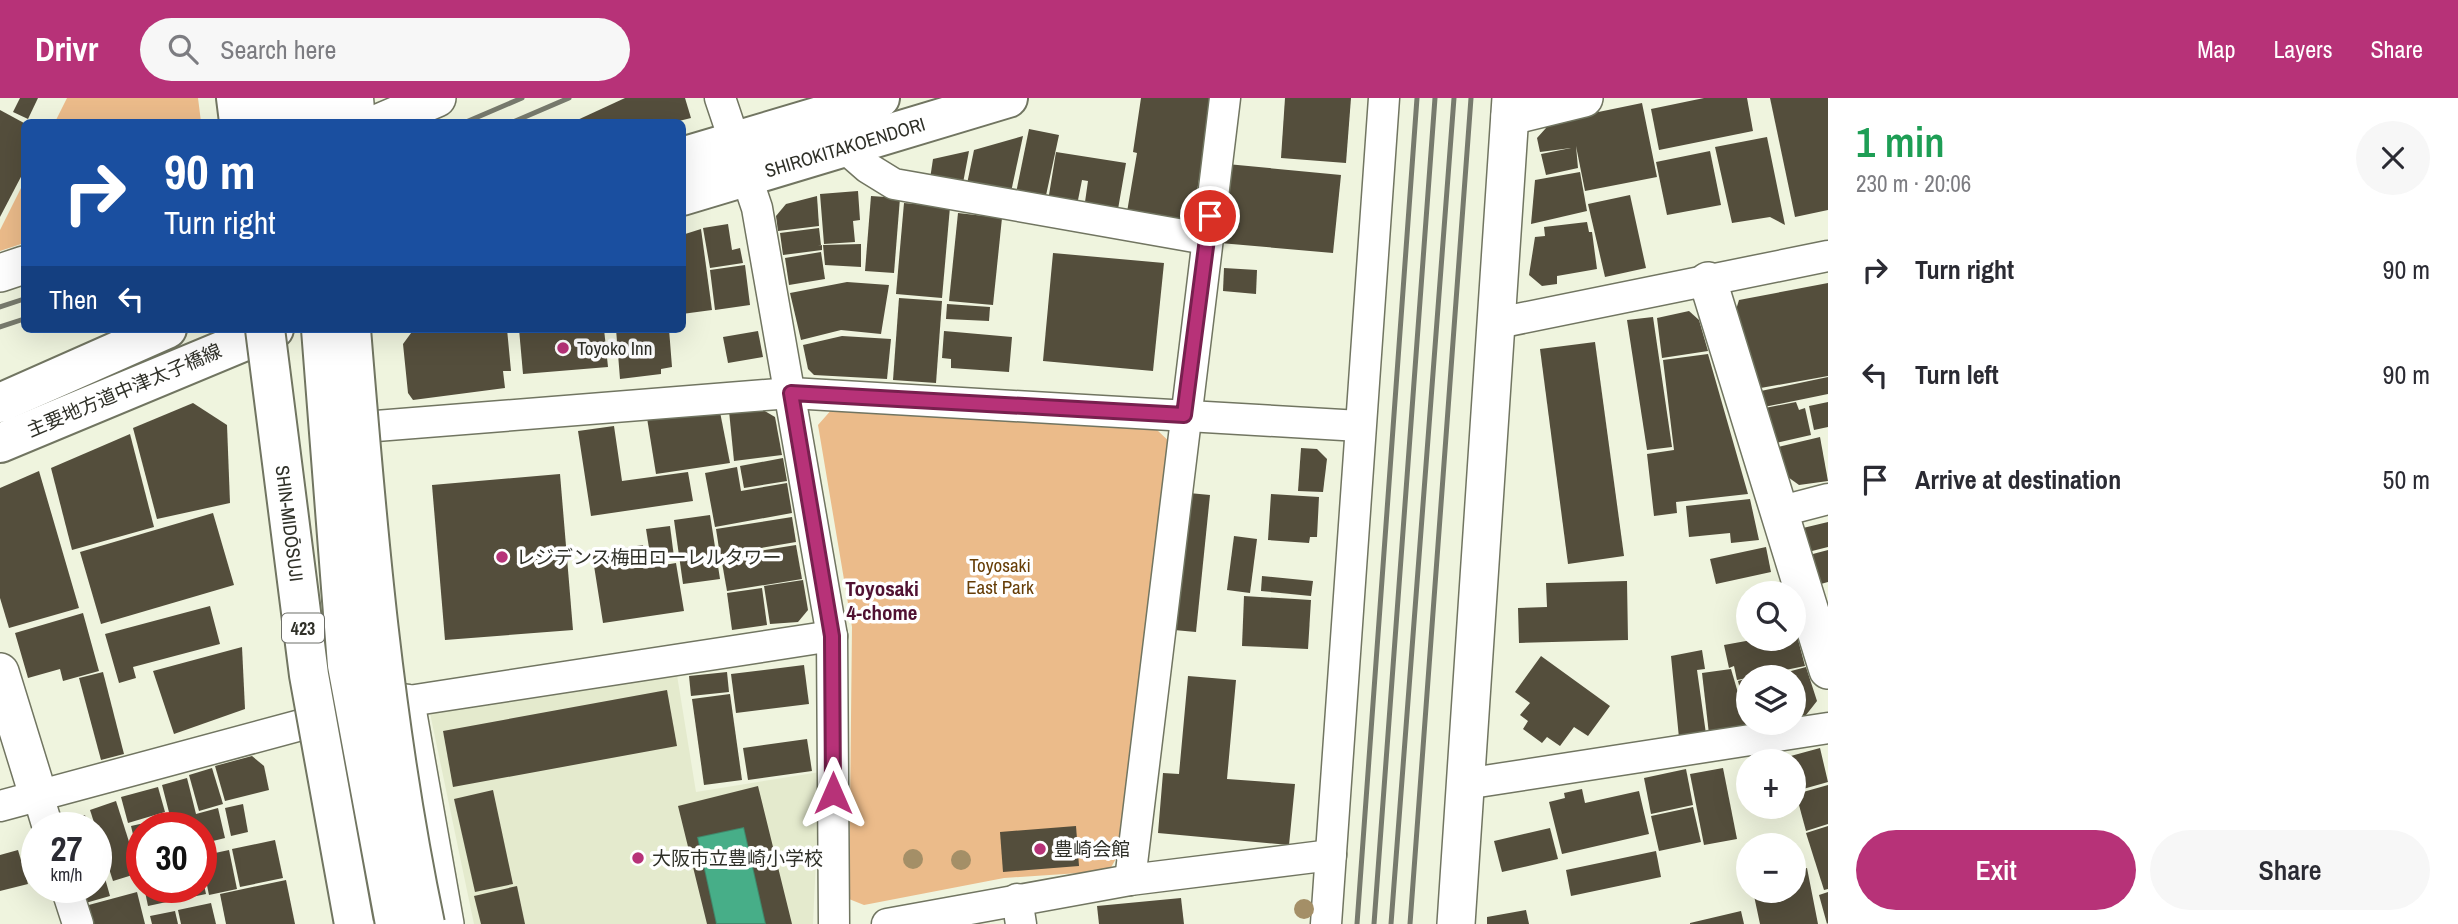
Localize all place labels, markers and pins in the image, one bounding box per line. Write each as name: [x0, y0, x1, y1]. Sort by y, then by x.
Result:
pin: [1180, 186, 1240, 246]
place label: Toyoko Inn: [577, 335, 652, 361]
marker: Toyoko Inn: [555, 340, 571, 356]
place label: レジデンス梅田ローレルタワー: [516, 544, 782, 570]
marker: レジデンス梅田ローレルタワー: [494, 549, 510, 565]
place label: 豊崎会館: [1054, 836, 1130, 862]
marker: 豊崎会館: [1032, 841, 1048, 857]
place label: 大阪市立豊崎小学校: [652, 845, 823, 871]
marker: 大阪市立豊崎小学校: [630, 850, 646, 866]

